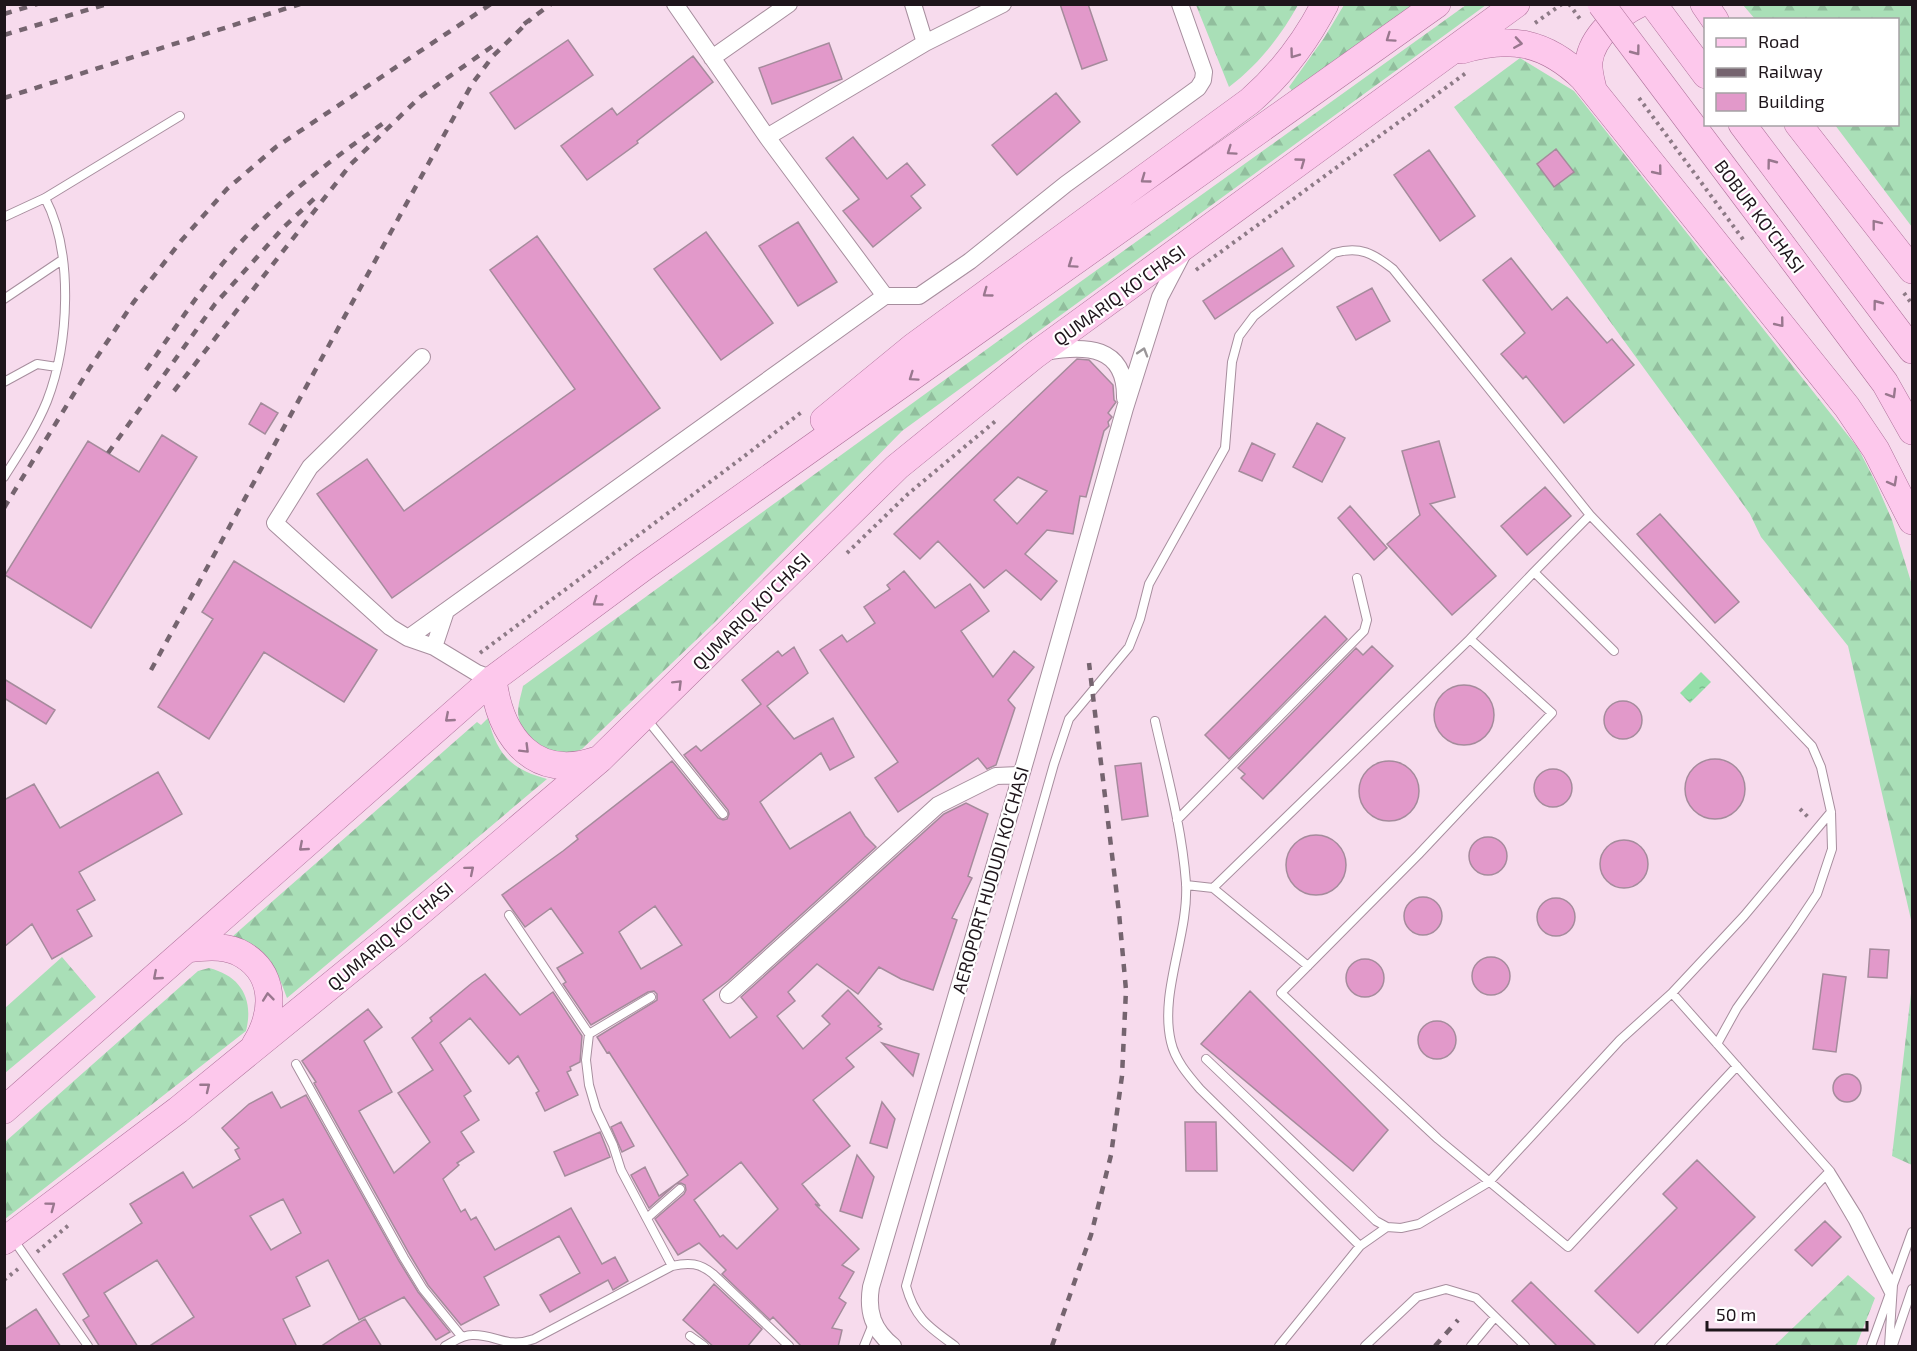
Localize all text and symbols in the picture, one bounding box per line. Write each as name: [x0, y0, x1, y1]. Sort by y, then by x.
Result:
legend: [1704, 18, 1899, 126]
text: Road: [1758, 30, 1799, 52]
one-way arrow: [1385, 31, 1396, 42]
one-way arrow: [1513, 37, 1523, 49]
one-way arrow: [1629, 45, 1640, 56]
one-way arrow: [1290, 47, 1301, 58]
text: Railway: [1758, 60, 1823, 82]
text: Building: [1758, 90, 1825, 112]
one-way arrow: [1226, 144, 1237, 155]
street label: BOBUR KO'CHASI: [1710, 155, 1810, 277]
one-way arrow: [1294, 158, 1305, 169]
one-way arrow: [1767, 158, 1778, 169]
one-way arrow: [1651, 164, 1662, 175]
one-way arrow: [1141, 172, 1152, 183]
one-way arrow: [1873, 220, 1884, 231]
street label: QUMARIQ KO'CHASI: [1049, 240, 1189, 350]
one-way arrow: [1067, 257, 1078, 268]
one-way arrow: [983, 286, 994, 297]
one-way arrow: [1873, 299, 1884, 310]
one-way arrow: [1773, 316, 1784, 327]
one-way arrow: [1136, 347, 1148, 358]
one-way arrow: [908, 370, 919, 381]
one-way arrow: [1884, 388, 1896, 398]
one-way arrow: [1886, 475, 1897, 486]
street label: QUMARIQ KO'CHASI: [688, 548, 814, 674]
one-way arrow: [593, 595, 604, 606]
one-way arrow: [671, 680, 682, 691]
one-way arrow: [445, 711, 456, 722]
one-way arrow: [517, 742, 528, 753]
street label: AEROPORT HUDUDI KO'CHASI: [947, 764, 1033, 996]
one-way arrow: [299, 840, 310, 851]
one-way arrow: [463, 866, 474, 877]
street label: QUMARIQ KO'CHASI: [323, 877, 457, 995]
one-way arrow: [153, 969, 163, 980]
one-way arrow: [262, 992, 275, 1001]
one-way arrow: [199, 1084, 210, 1095]
one-way arrow: [45, 1202, 56, 1213]
scale bar: [1707, 1294, 1868, 1332]
text: 50 m: [1716, 1303, 1756, 1325]

